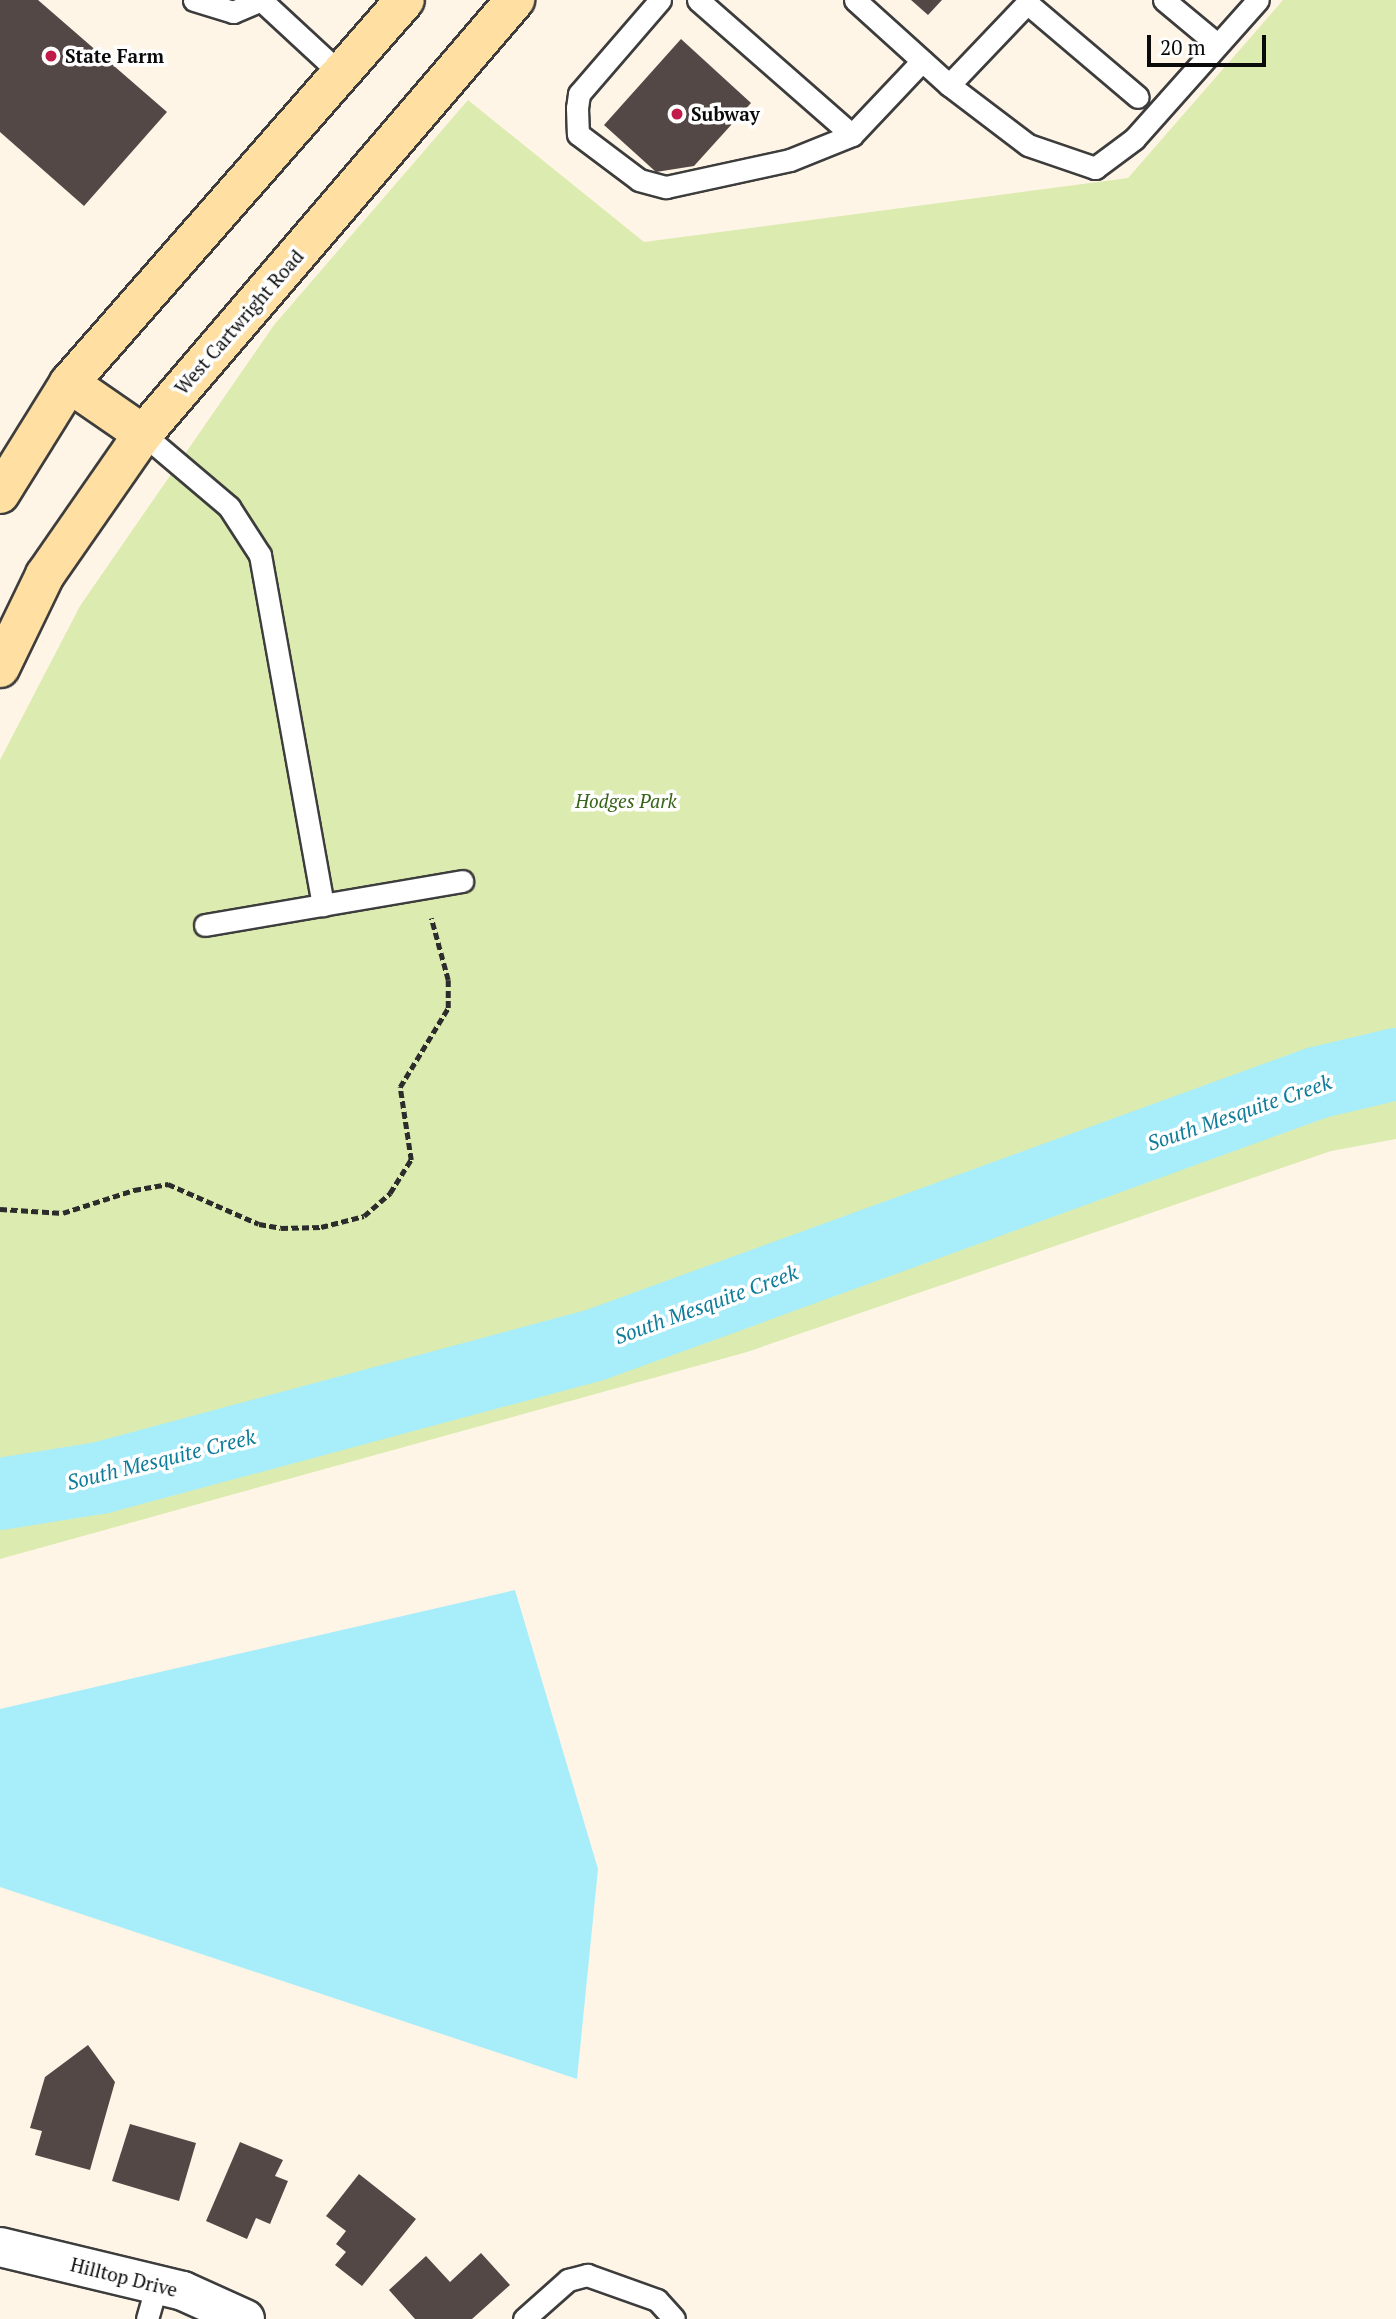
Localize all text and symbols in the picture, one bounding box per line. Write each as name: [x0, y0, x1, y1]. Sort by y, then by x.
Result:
scale bar: [1151, 21, 1270, 65]
text: 20 m: [1160, 33, 1206, 61]
place label: State Farm: [65, 45, 164, 67]
marker: State Farm: [43, 48, 59, 64]
place label: Subway: [691, 103, 760, 125]
marker: Subway: [669, 106, 685, 122]
street label: West Cartwright Road: [170, 245, 308, 399]
park label: Hodges Park: [575, 790, 677, 812]
water label: South Mesquite Creek: [1143, 1069, 1335, 1155]
water label: South Mesquite Creek: [611, 1259, 801, 1349]
water label: South Mesquite Creek: [64, 1423, 258, 1495]
street label: Hilltop Drive: [68, 2253, 180, 2301]

